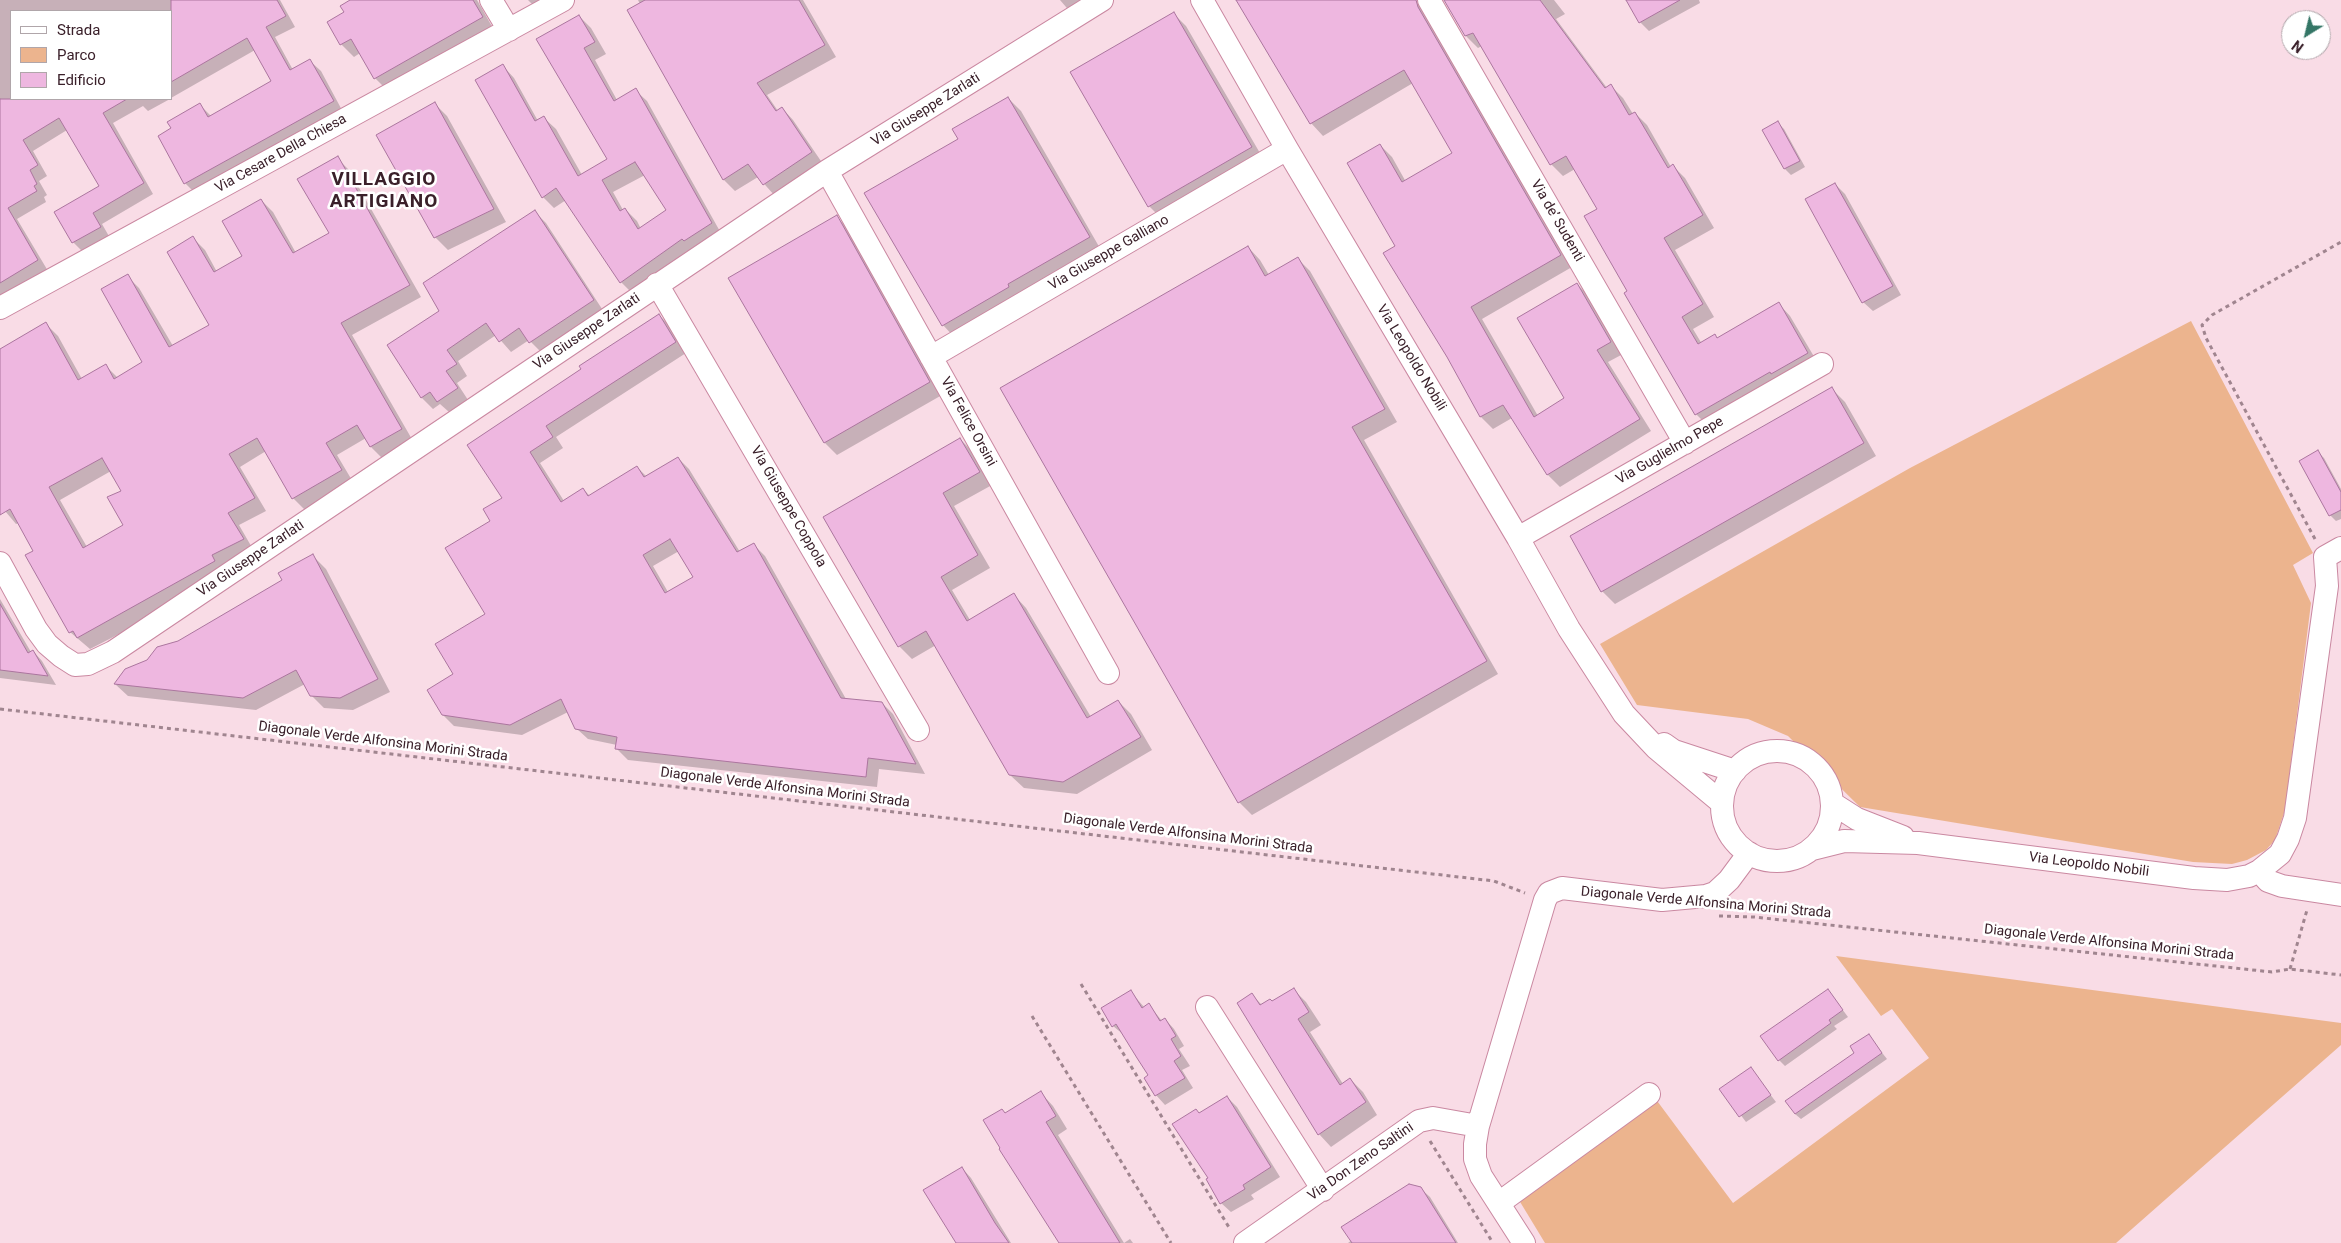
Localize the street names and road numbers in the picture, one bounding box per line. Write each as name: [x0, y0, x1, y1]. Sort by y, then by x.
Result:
street label: Via Giuseppe Zarlati: [869, 70, 983, 150]
street label: Via Cesare Della Chiesa: [213, 111, 349, 197]
street label: Via de’ Sudenti: [1527, 177, 1587, 265]
street label: Via Giuseppe Galliano: [1046, 212, 1172, 294]
street label: Via Giuseppe Zarlati: [530, 290, 644, 374]
street label: Via Leopoldo Nobili: [1373, 302, 1449, 414]
street label: Via Felice Orsini: [937, 374, 999, 470]
street label: Via Guglielmo Pepe: [1613, 413, 1727, 489]
street label: Via Giuseppe Coppola: [746, 443, 830, 571]
street label: Via Giuseppe Zarlati: [194, 517, 308, 601]
street label: Diagonale Verde Alfonsina Morini Strada: [257, 718, 509, 766]
street label: Diagonale Verde Alfonsina Morini Strada: [659, 764, 911, 812]
street label: Diagonale Verde Alfonsina Morini Strada: [1062, 810, 1314, 858]
street label: Via Leopoldo Nobili: [2028, 849, 2150, 881]
street label: Diagonale Verde Alfonsina Morini Strada: [1580, 884, 1832, 922]
street label: Diagonale Verde Alfonsina Morini Strada: [1983, 922, 2235, 964]
street label: Via Don Zeno Saltini: [1305, 1119, 1417, 1205]

